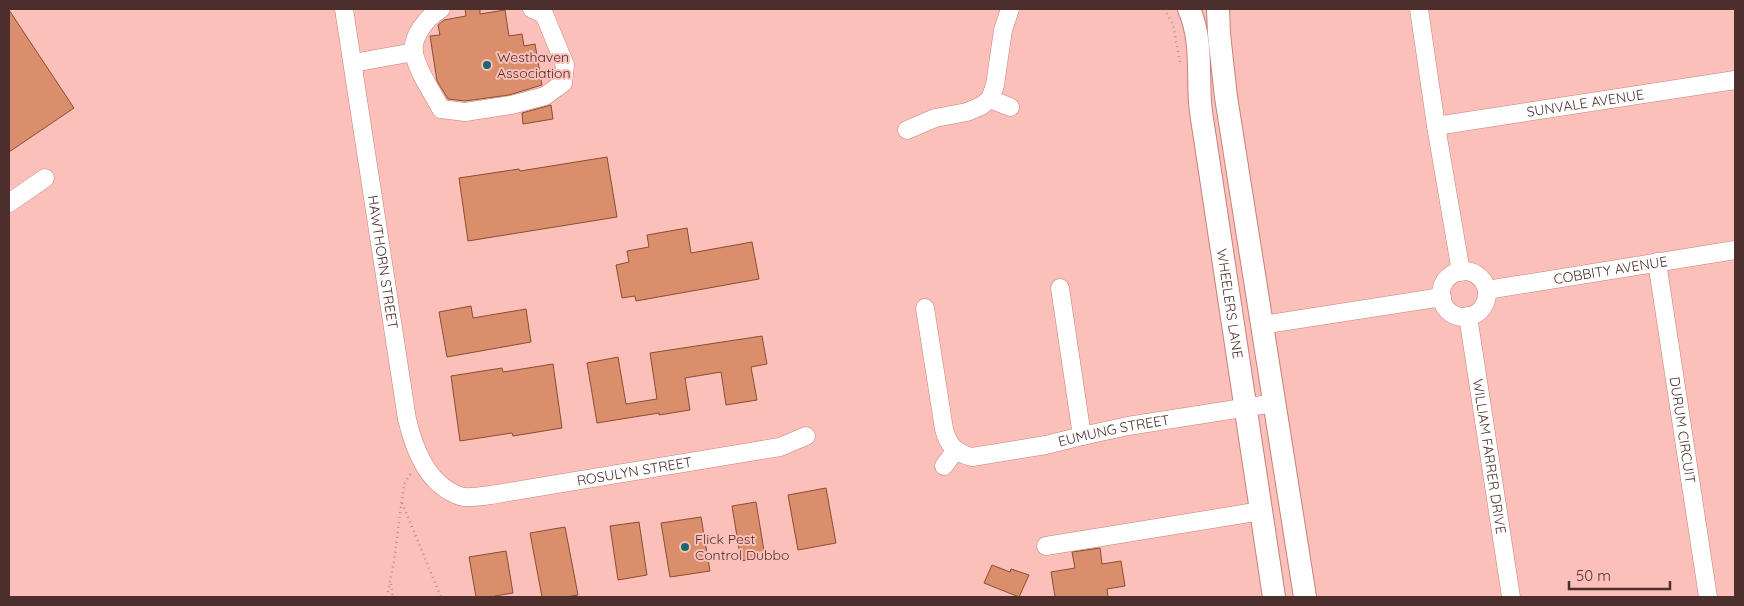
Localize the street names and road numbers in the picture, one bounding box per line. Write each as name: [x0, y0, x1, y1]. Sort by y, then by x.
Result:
street label: SUNVALE AVENUE: [1525, 85, 1645, 121]
street label: HAWTHORN STREET: [364, 194, 402, 330]
street label: WHEELERS LANE: [1213, 247, 1247, 360]
street label: COBBITY AVENUE: [1552, 252, 1669, 288]
street label: DURUM CIRCUIT: [1666, 375, 1700, 485]
street label: WILLIAM FARRER DRIVE: [1469, 378, 1510, 535]
street label: EUMUNG STREET: [1056, 411, 1171, 451]
street label: ROSULYN STREET: [575, 453, 693, 490]

